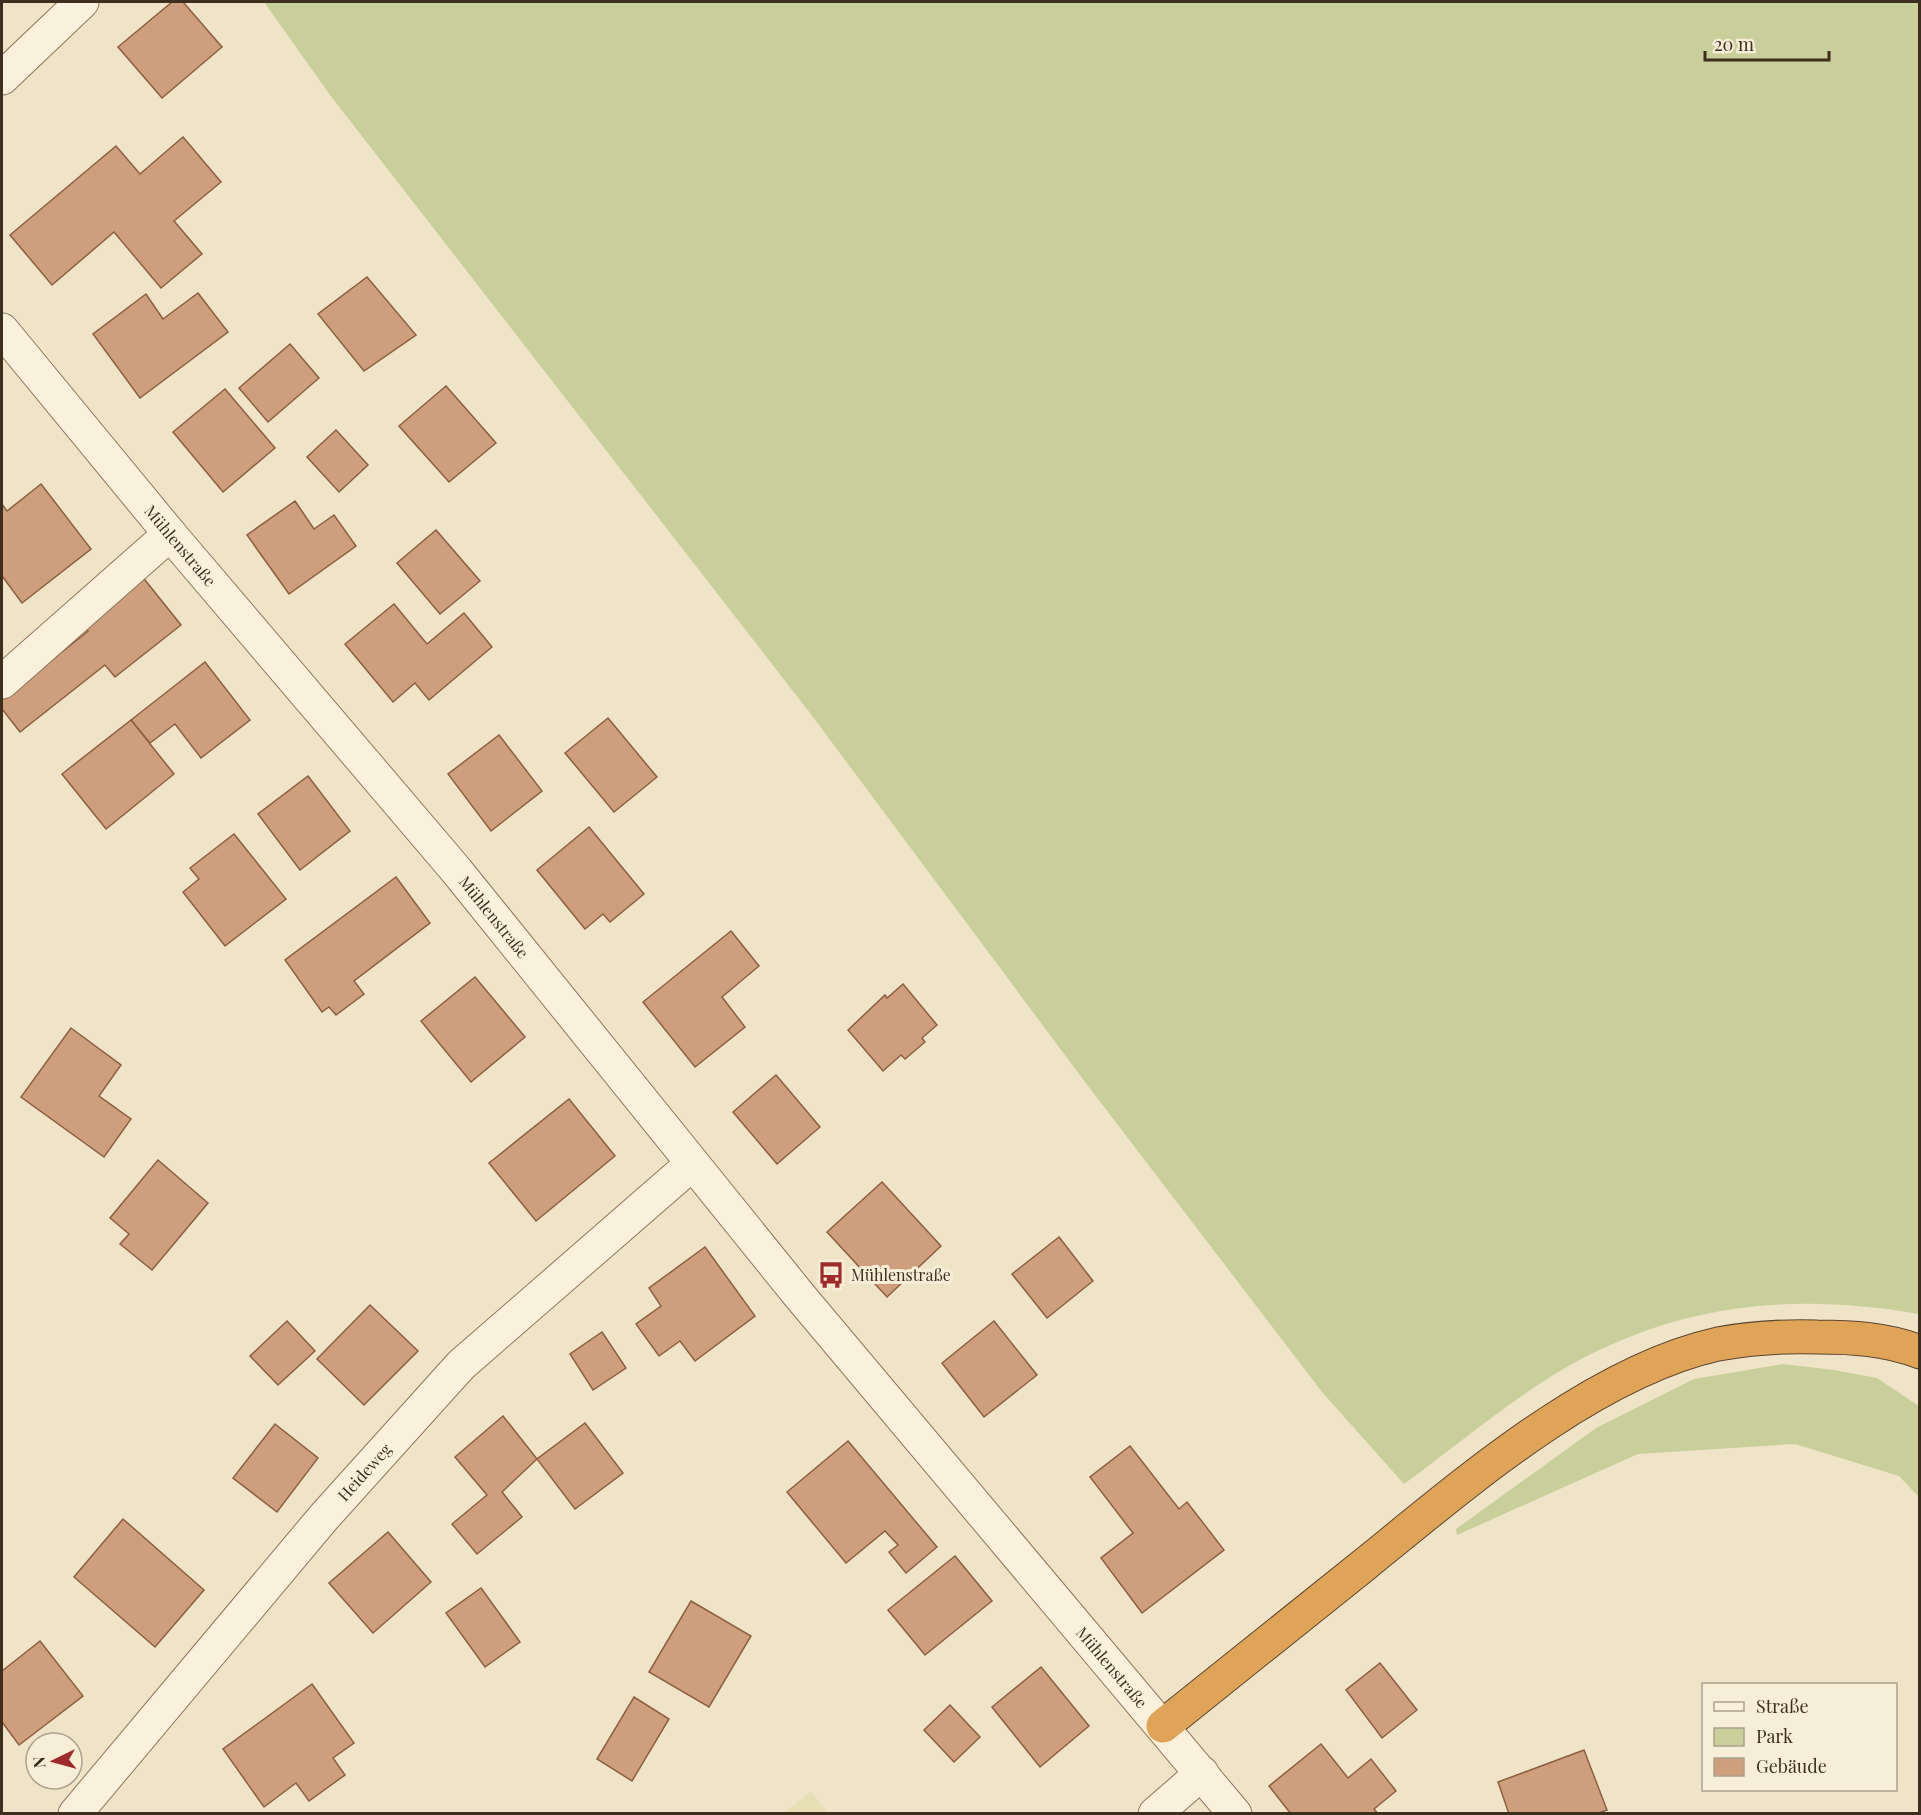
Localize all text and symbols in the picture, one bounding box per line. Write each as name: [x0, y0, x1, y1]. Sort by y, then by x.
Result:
scale bar: [1705, 24, 1830, 62]
text: 20 m: [1714, 32, 1754, 56]
street label: Mühlenstraße: [141, 501, 221, 591]
street label: Mühlenstraße: [455, 871, 534, 962]
bus stop icon: Mühlenstraße: [816, 1260, 846, 1290]
place label: Mühlenstraße: [851, 1264, 951, 1285]
street label: Heideweg: [333, 1438, 396, 1505]
street label: Mühlenstraße: [1072, 1622, 1152, 1712]
legend: [1702, 1683, 1897, 1791]
text: Straße: [1756, 1694, 1809, 1718]
text: Park: [1756, 1724, 1793, 1748]
north arrow: [24, 1731, 84, 1791]
text: Gebäude: [1756, 1754, 1827, 1778]
text: N: [28, 1755, 50, 1769]

